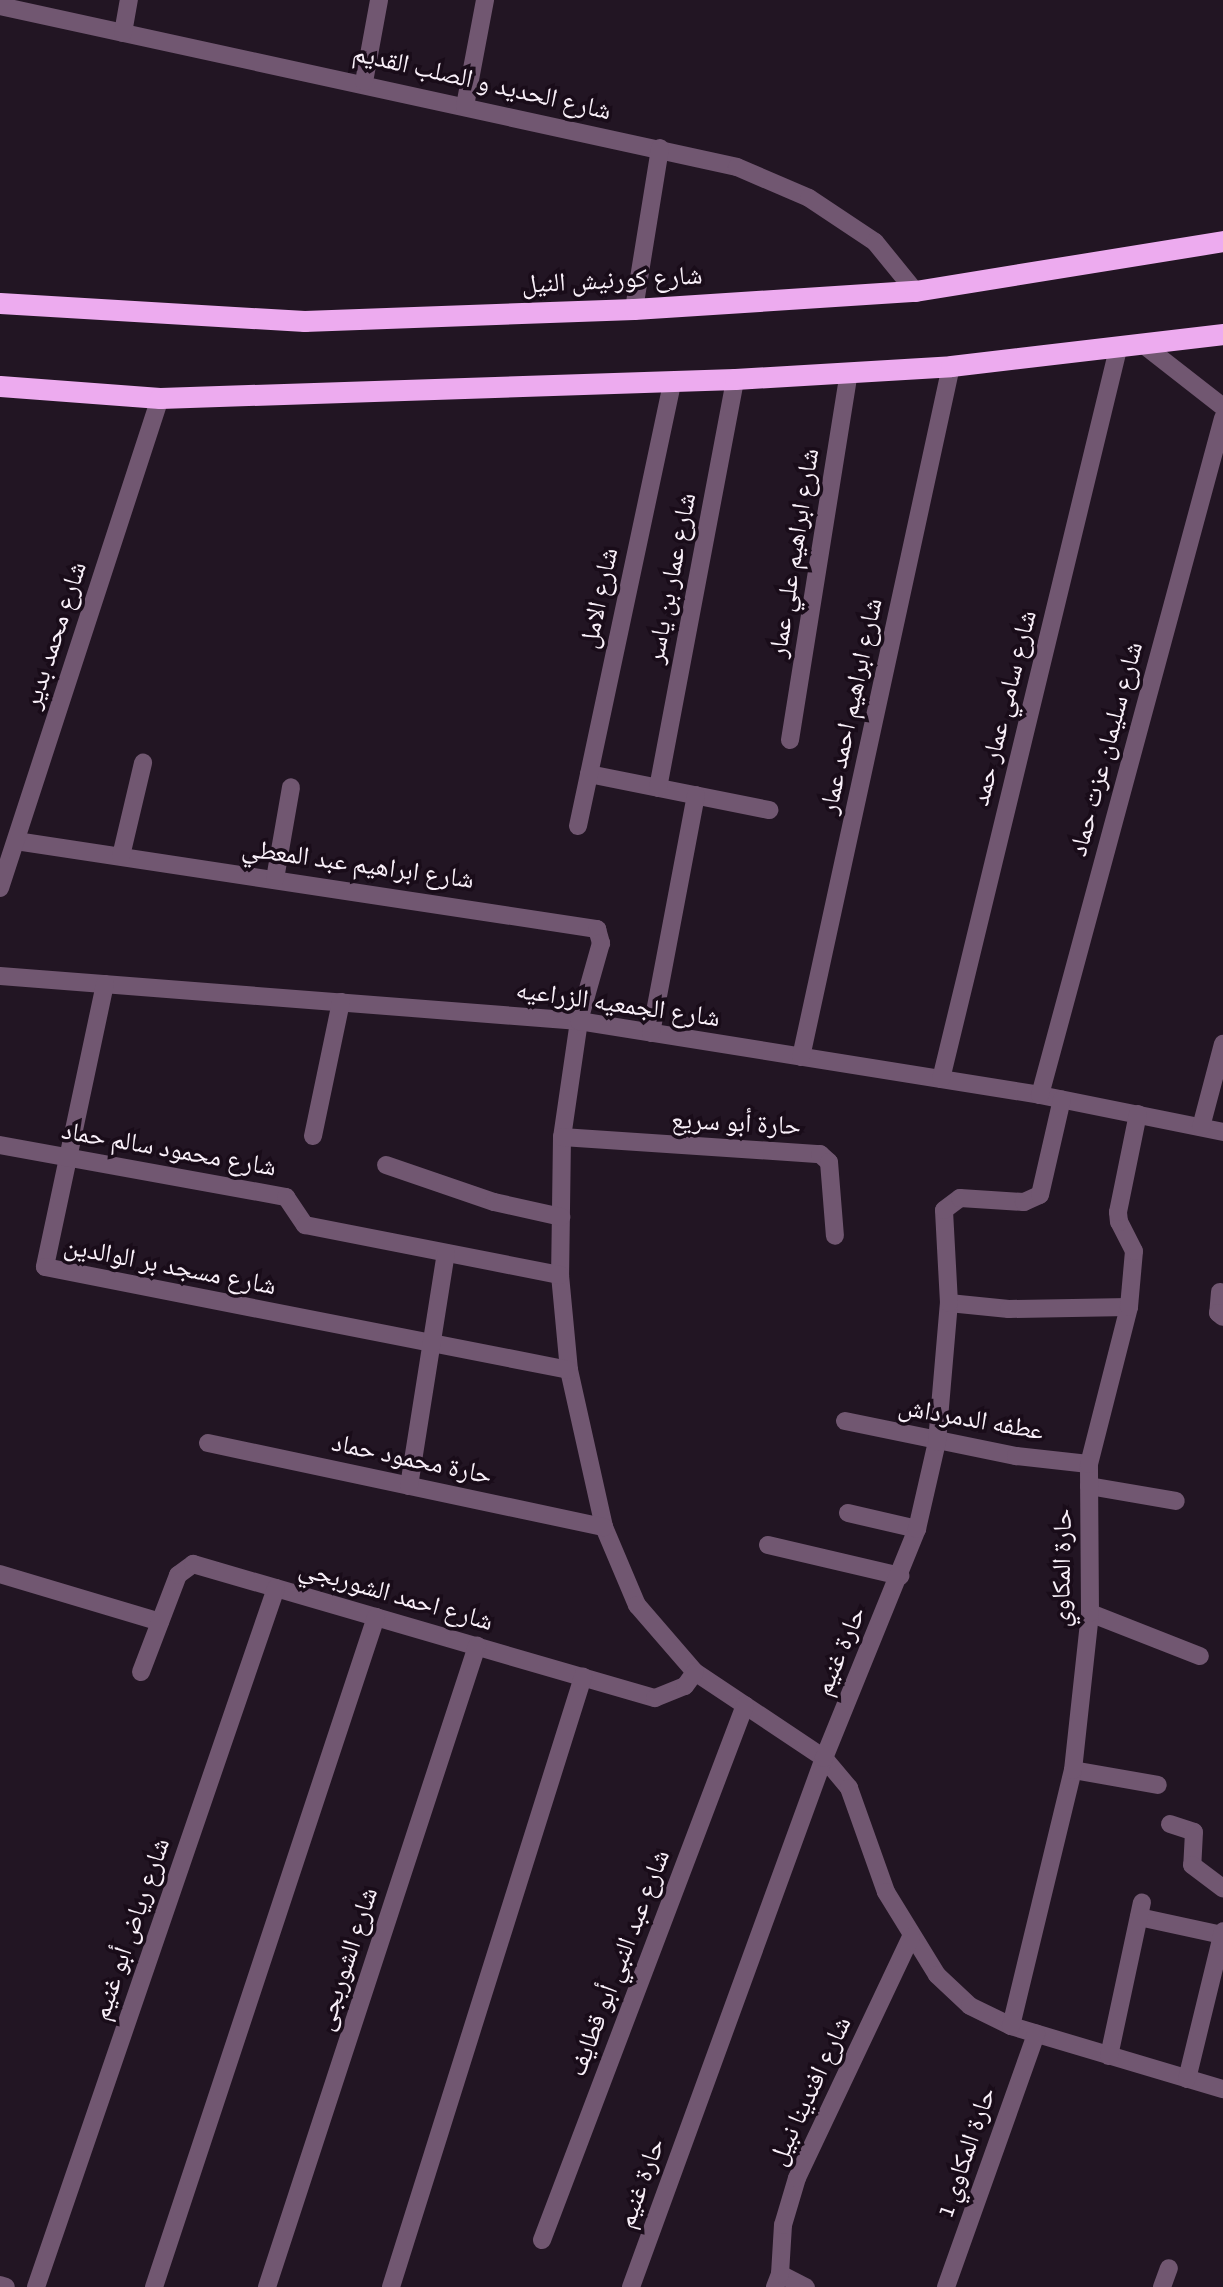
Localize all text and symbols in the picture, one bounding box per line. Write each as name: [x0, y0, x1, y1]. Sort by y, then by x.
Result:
street label: شارع الحديد و الصلب القديم: [350, 37, 614, 127]
street label: شارع كورنيش النيل: [521, 260, 703, 300]
street label: شارع ابراهيم علي عمار: [762, 446, 826, 660]
street label: شارع عمار بن ياسر: [639, 490, 703, 666]
street label: شارع الامل: [573, 545, 625, 651]
street label: شارع محمد بدير: [17, 558, 93, 712]
street label: شارع ابراهيم احمد عمار: [813, 595, 889, 817]
street label: شارع سامي عمار حمد: [965, 607, 1043, 809]
street label: شارع سليمان عزت حماد: [1062, 638, 1150, 860]
street label: شارع ابراهيم عبد المعطي: [240, 832, 476, 896]
street label: شارع الجمعيه الزراعيه: [514, 974, 722, 1034]
street label: حارة أبو سريع: [670, 1104, 802, 1142]
street label: شارع محمود سالم حماد: [59, 1115, 279, 1183]
street label: شارع مسجد بر الوالدين: [61, 1230, 279, 1302]
street label: عطفه الدمرداش: [896, 1391, 1046, 1447]
street label: حارة محمود حماد: [329, 1427, 495, 1491]
street label: حارة المكاوي: [1045, 1508, 1079, 1628]
street label: شارع احمد الشوربجي: [295, 1552, 497, 1638]
street label: حارة غنيم: [807, 1602, 873, 1700]
street label: شارع رياض أبو غنيم: [85, 1834, 177, 2024]
street label: شارع عبد النبي أبو قطايف: [561, 1845, 677, 2081]
street label: شارع الشوربجى: [309, 1883, 385, 2035]
street label: شارع افندينا نبيل: [762, 2012, 858, 2170]
street label: حارة المكاوي 1: [929, 2083, 1003, 2221]
street label: حارة غنيم: [610, 2134, 672, 2232]

